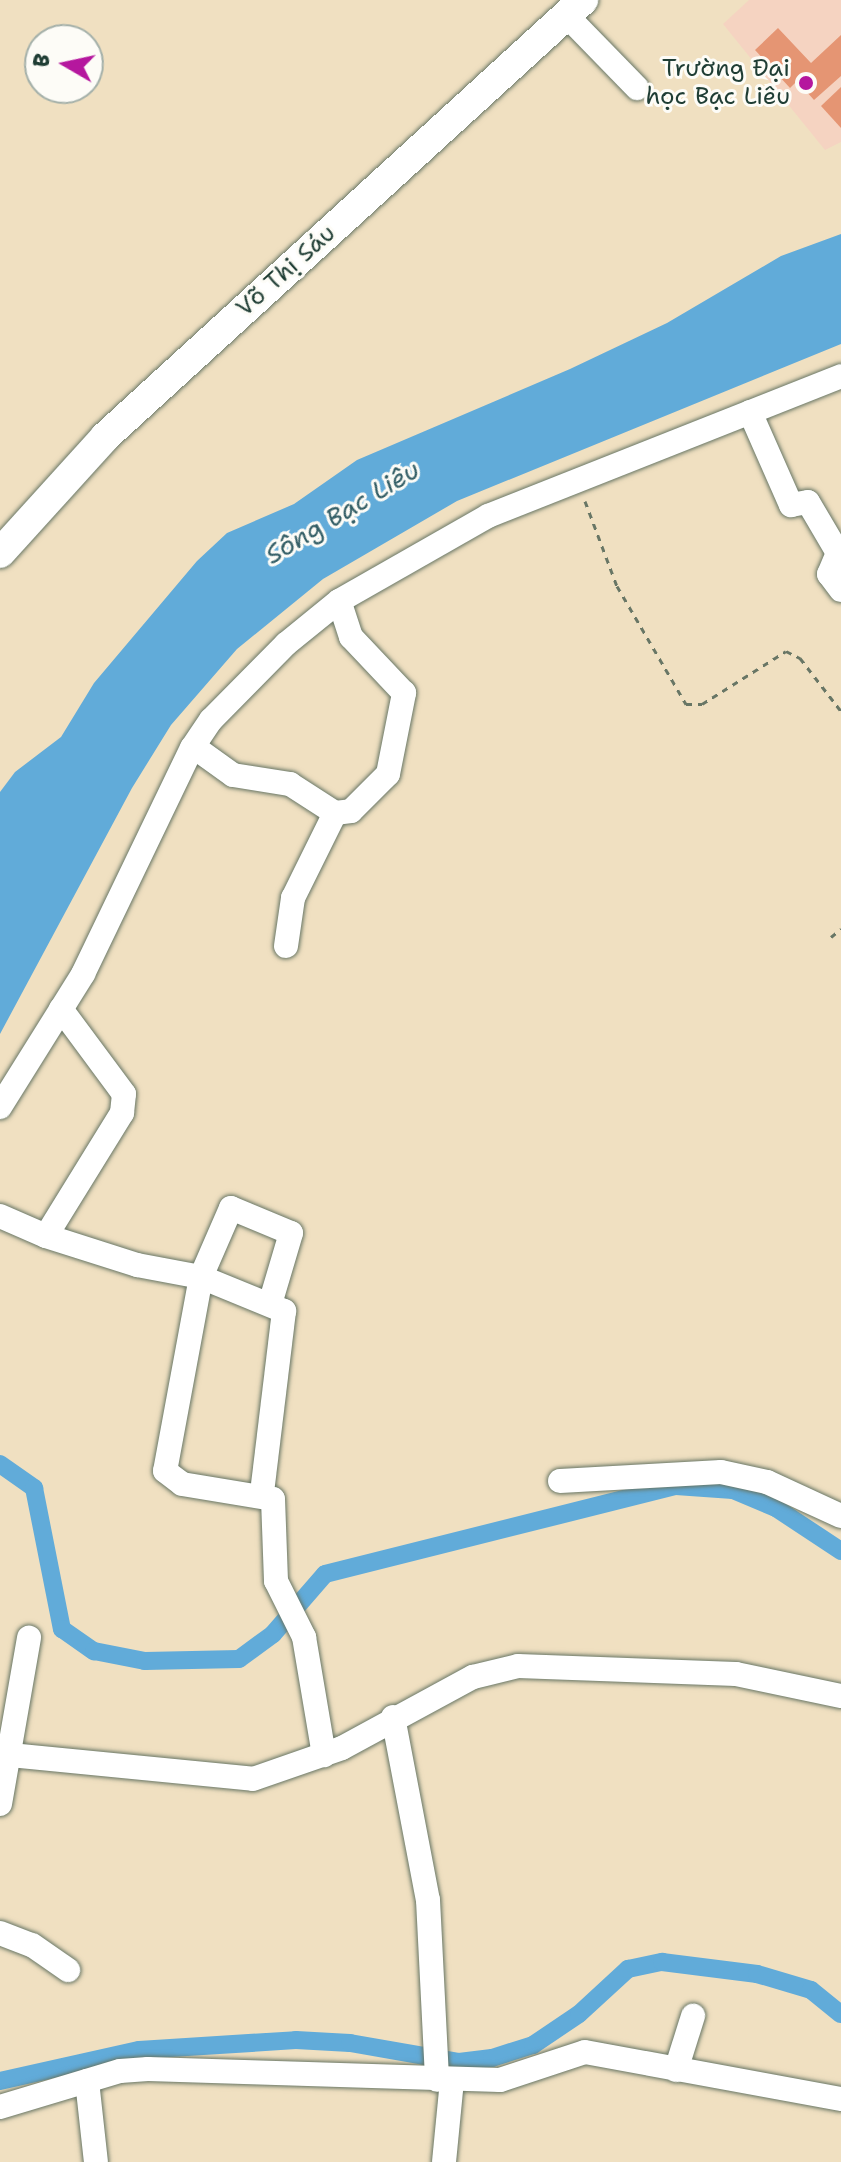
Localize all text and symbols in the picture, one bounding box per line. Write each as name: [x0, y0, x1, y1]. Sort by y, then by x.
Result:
north arrow: [24, 24, 104, 104]
text: B: [26, 51, 57, 70]
place label: Trường Đại học Bạc Liêu: [646, 55, 790, 111]
marker: Trường Đại học Bạc Liêu: [797, 74, 815, 92]
street label: Võ Thị Sáu: [231, 219, 341, 323]
water label: Sông Bạc Liêu: [259, 454, 425, 570]

